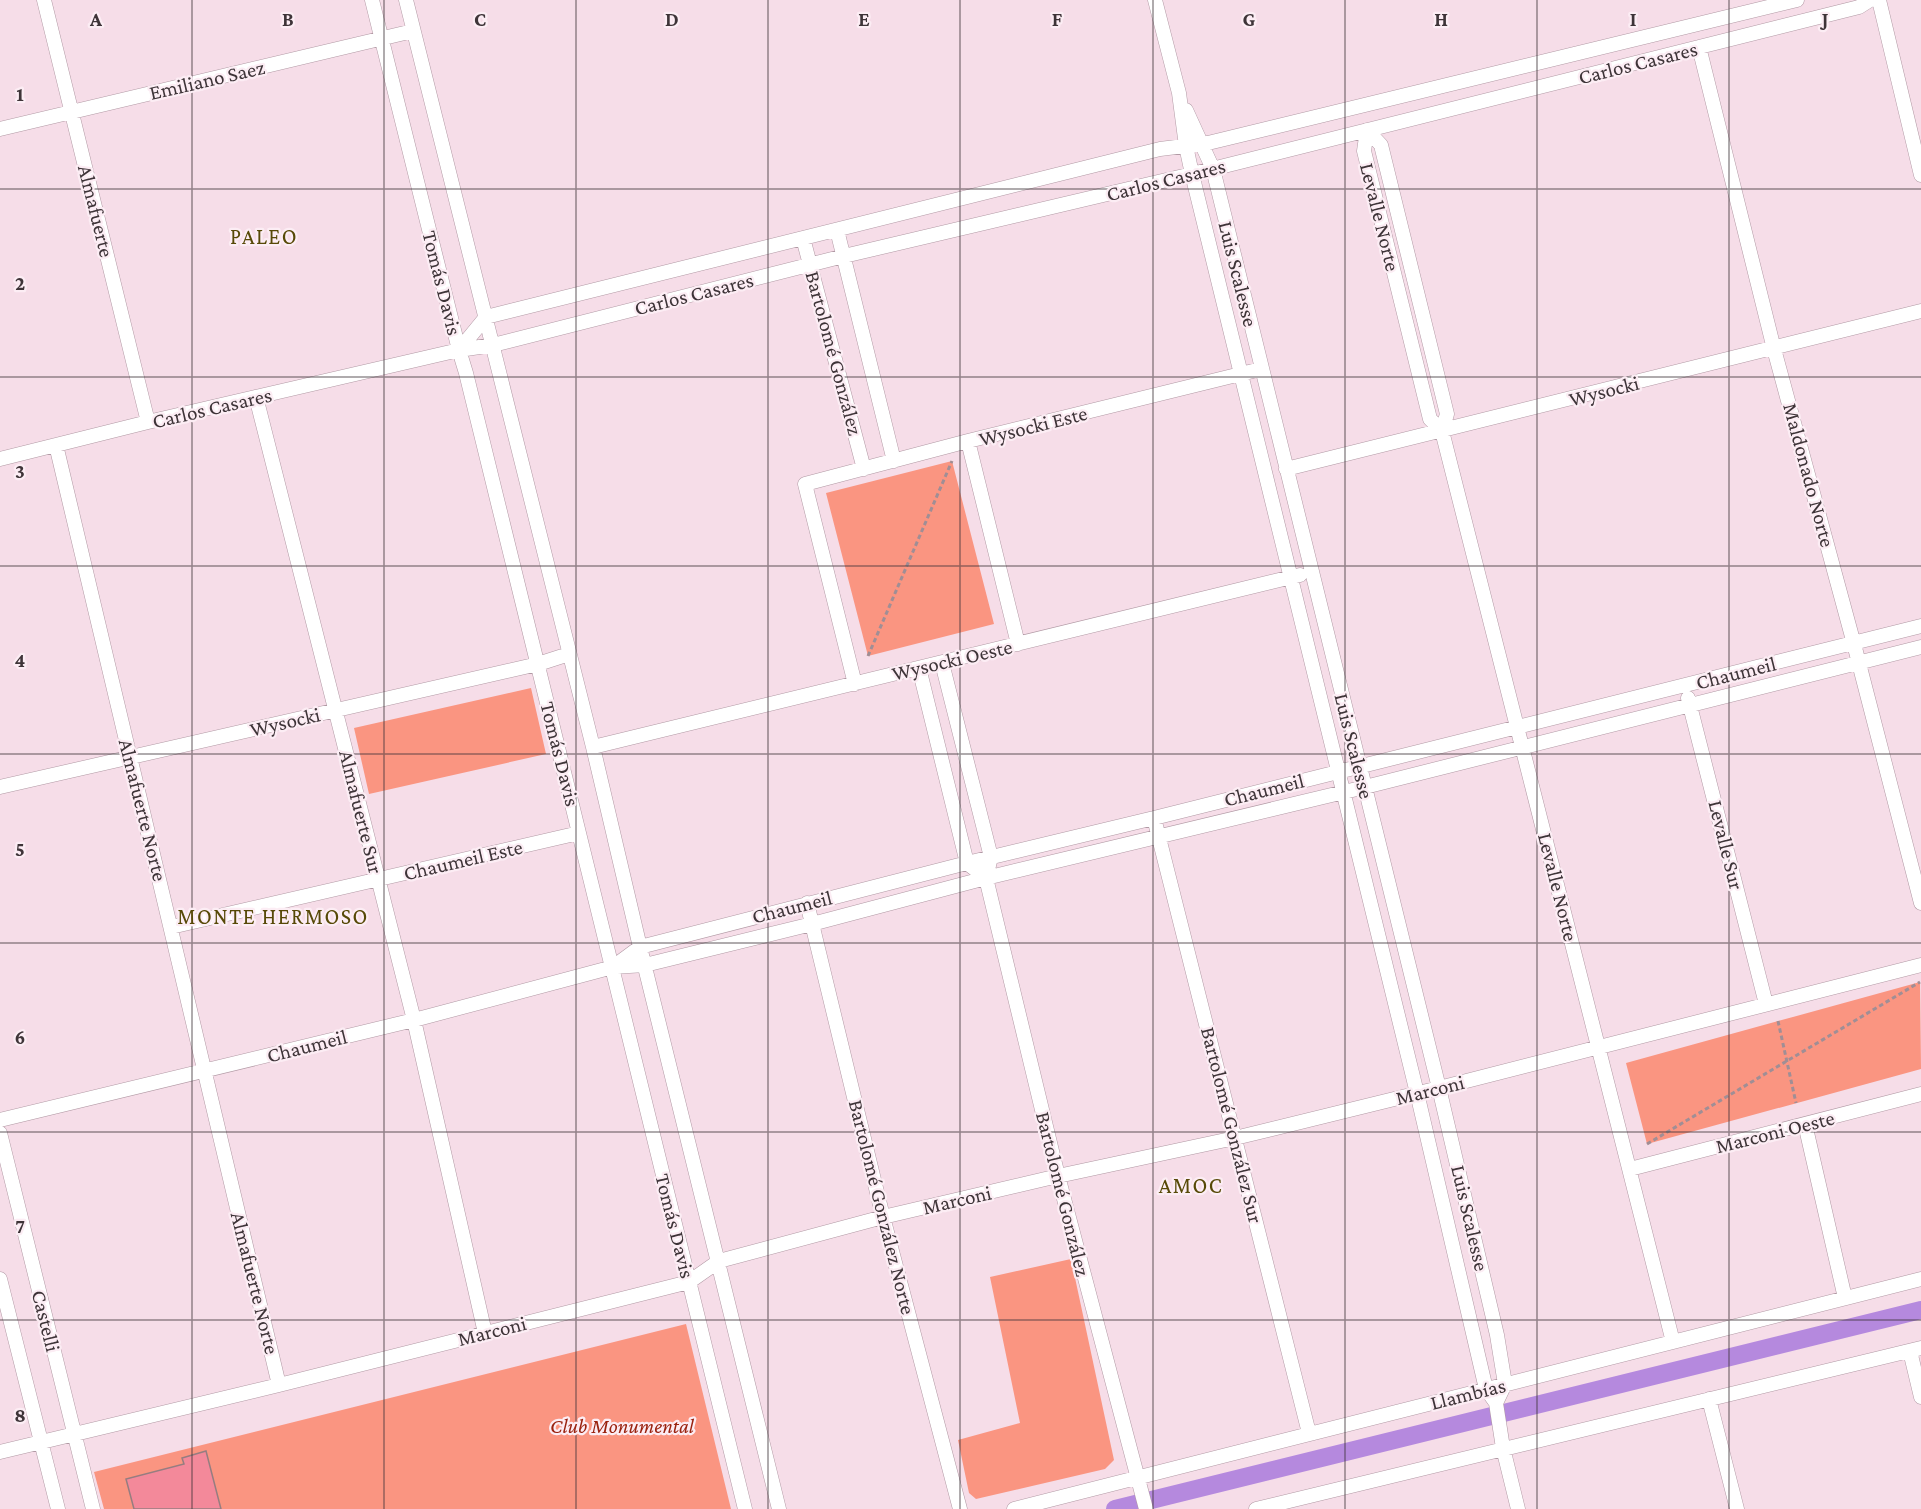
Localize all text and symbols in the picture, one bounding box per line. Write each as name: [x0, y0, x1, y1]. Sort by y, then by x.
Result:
text: A: [89, 8, 103, 30]
text: B: [282, 8, 294, 30]
text: C: [474, 8, 486, 30]
text: D: [665, 8, 679, 30]
text: E: [858, 8, 870, 30]
text: F: [1052, 8, 1063, 30]
text: G: [1243, 8, 1256, 30]
text: H: [1434, 8, 1448, 30]
text: I: [1630, 8, 1637, 30]
text: J: [1820, 8, 1829, 30]
street label: Carlos Casares: [1576, 37, 1700, 89]
street label: Emiliano Saez: [147, 55, 267, 105]
text: 1: [16, 83, 24, 105]
street label: Carlos Casares: [1104, 154, 1228, 206]
street label: Levalle Norte: [1355, 160, 1405, 274]
street label: Almafuerte: [73, 162, 119, 260]
street label: Luis Scalesse: [1213, 219, 1263, 329]
district label: PALEO: [230, 224, 298, 249]
street label: Tomás Davis: [417, 228, 467, 338]
street label: Carlos Casares: [632, 268, 756, 320]
street label: Bartolomé González: [801, 268, 868, 438]
text: 2: [15, 272, 25, 294]
street label: Wysocki: [1567, 371, 1642, 411]
street label: Carlos Casares: [150, 383, 274, 433]
street label: Maldonado Norte: [1778, 400, 1840, 550]
street label: Wysocki Este: [976, 401, 1090, 451]
text: 3: [15, 460, 25, 482]
street label: Wysocki Oeste: [889, 634, 1015, 686]
text: 4: [15, 649, 26, 671]
street label: Chaumeil: [1693, 651, 1779, 695]
street label: Luis Scalesse: [1329, 691, 1379, 801]
street label: Tomás Davis: [535, 699, 585, 809]
street label: Wysocki: [248, 702, 323, 742]
street label: Almafuerte Norte: [114, 736, 172, 884]
street label: Almafuerte Sur: [334, 748, 388, 877]
street label: Chaumeil: [1221, 768, 1307, 812]
street label: Levalle Sur: [1703, 798, 1749, 893]
street label: Levalle Norte: [1533, 830, 1583, 944]
street label: Chaumeil Este: [401, 835, 525, 885]
text: 5: [15, 838, 25, 860]
street label: Chaumeil: [749, 885, 835, 929]
district label: MONTE HERMOSO: [177, 904, 369, 929]
street label: Chaumeil: [264, 1024, 350, 1068]
street label: Bartolomé González Sur: [1196, 1024, 1268, 1226]
text: 6: [15, 1026, 25, 1048]
street label: Marconi: [1393, 1070, 1467, 1110]
street label: Bartolomé González Norte: [844, 1097, 920, 1317]
street label: Marconi Oeste: [1713, 1106, 1837, 1158]
street label: Bartolomé González: [1031, 1109, 1095, 1279]
street label: Luis Scalesse: [1446, 1163, 1494, 1273]
street label: Tomás Davis: [650, 1171, 700, 1281]
district label: AMOC: [1159, 1173, 1223, 1198]
street label: Marconi: [920, 1180, 994, 1220]
street label: Almafuerte Norte: [226, 1209, 284, 1357]
text: 7: [15, 1215, 25, 1237]
street label: Castelli: [27, 1288, 65, 1355]
street label: Marconi: [455, 1311, 529, 1351]
street label: Llambías: [1428, 1373, 1508, 1415]
text: 8: [14, 1404, 26, 1426]
park label: Club Monumental: [550, 1414, 695, 1438]

